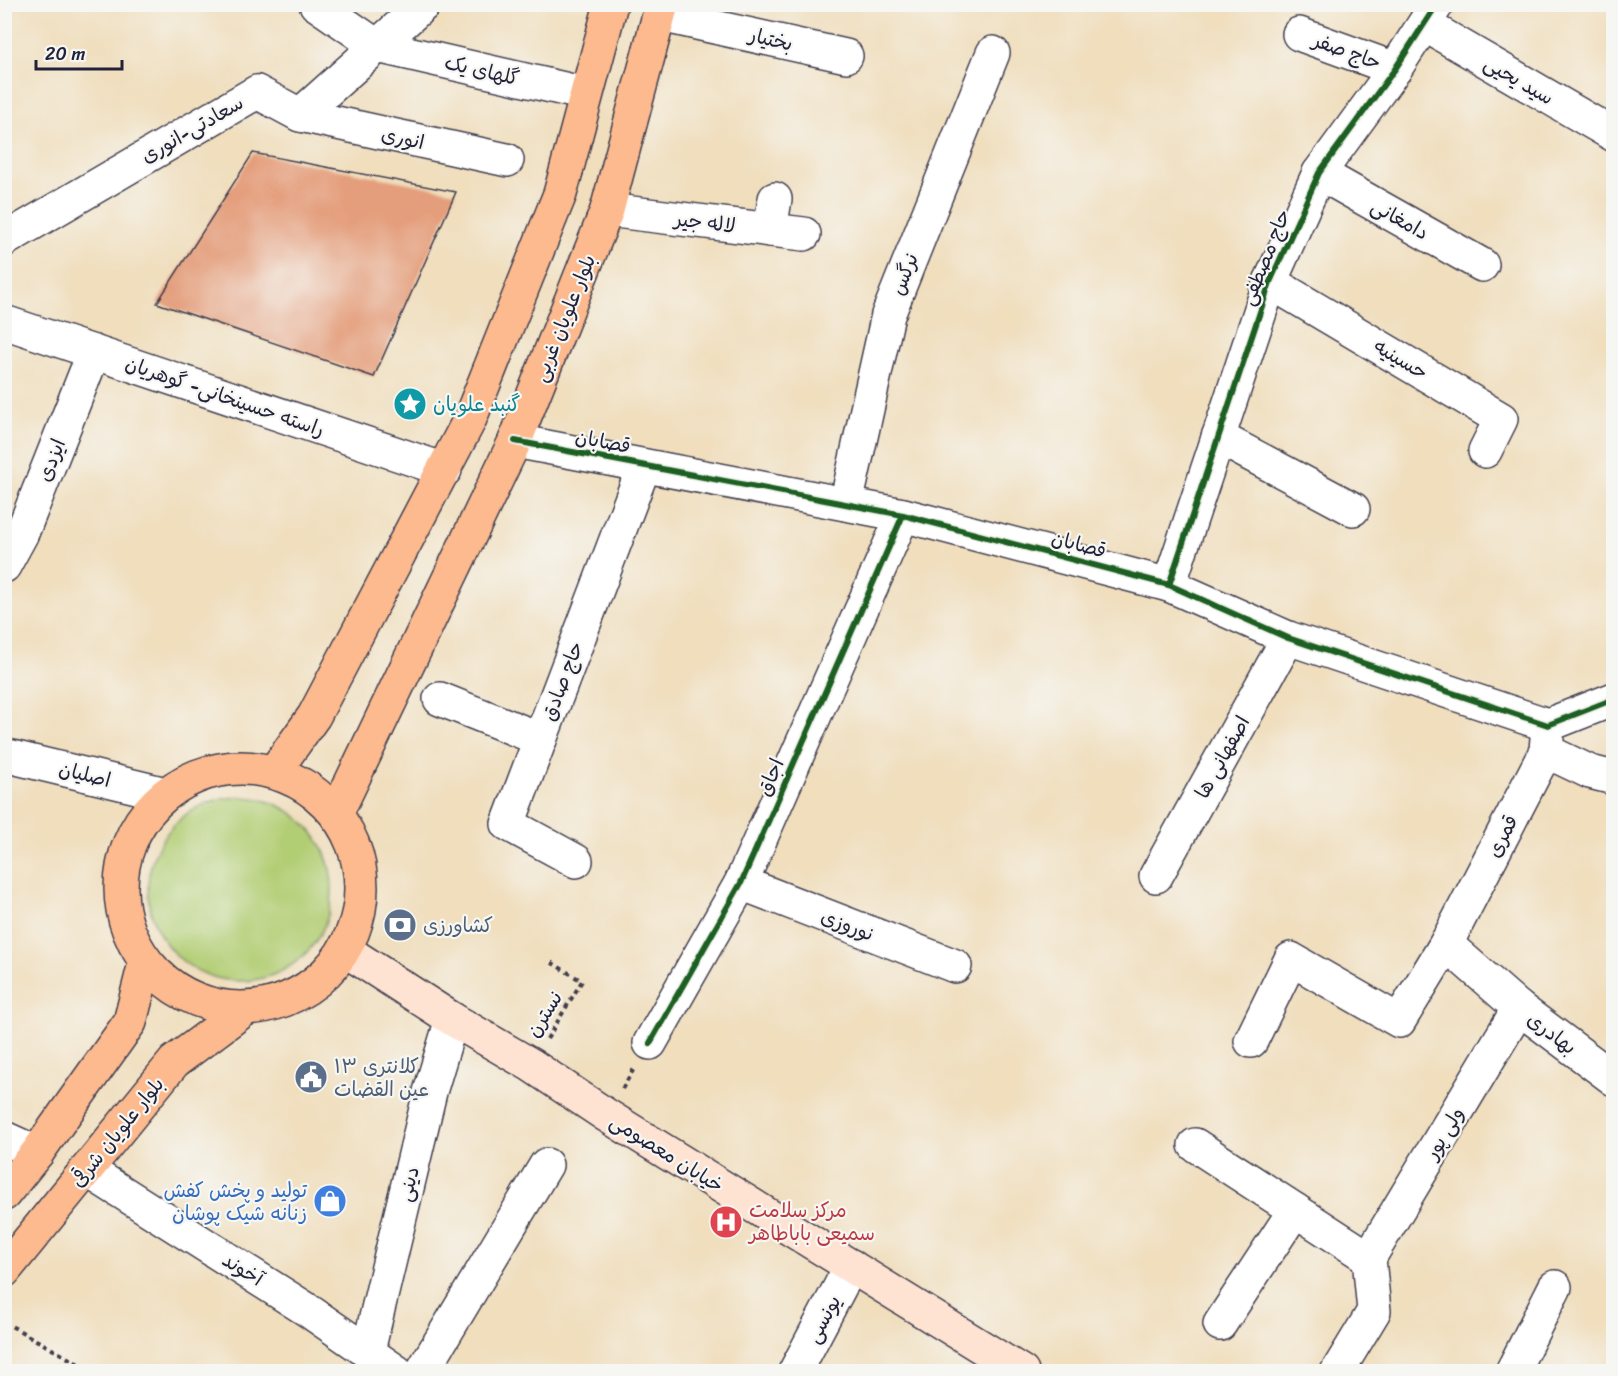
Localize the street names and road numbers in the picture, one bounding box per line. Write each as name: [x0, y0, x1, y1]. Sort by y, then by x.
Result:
street label: بختیار: [744, 17, 796, 61]
street label: حاج صفر: [1306, 22, 1386, 80]
street label: گلهای یک: [441, 45, 523, 96]
street label: سید یحیی: [1477, 46, 1561, 115]
street label: سعادتی-انوری: [134, 86, 250, 173]
street label: انوری: [378, 117, 428, 160]
street label: دامغانی: [1364, 189, 1435, 250]
street label: لاله جیر: [670, 201, 738, 244]
street label: حاج مصطفی: [1230, 204, 1301, 311]
street label: نرگس: [880, 248, 929, 301]
street label: بلوار علویان غربی: [523, 249, 606, 387]
street label: حسینیه: [1366, 329, 1435, 390]
street label: راسته حسینخانی- گوهریان: [120, 346, 329, 447]
street label: قصابان: [572, 419, 634, 464]
street label: ایزدی: [27, 433, 76, 487]
street label: قصابان: [1047, 520, 1110, 569]
street label: حاج صادق: [531, 636, 594, 726]
street label: اصفهانی ها: [1185, 709, 1260, 805]
street label: اصلیان: [55, 751, 115, 798]
street label: اجاق: [747, 752, 794, 802]
street label: قمری: [1477, 809, 1528, 864]
street label: نوروزی: [816, 899, 880, 952]
street label: نسترن: [516, 984, 572, 1045]
street label: بهادری: [1519, 1003, 1584, 1064]
street label: بلوار علویان شرقی: [61, 1069, 173, 1196]
street label: ولی پور: [1414, 1100, 1474, 1168]
street label: خیابان معصومی: [603, 1104, 731, 1203]
street label: دینی: [387, 1163, 430, 1206]
street label: آخوند: [215, 1243, 271, 1296]
street label: یونسی: [796, 1288, 851, 1350]

